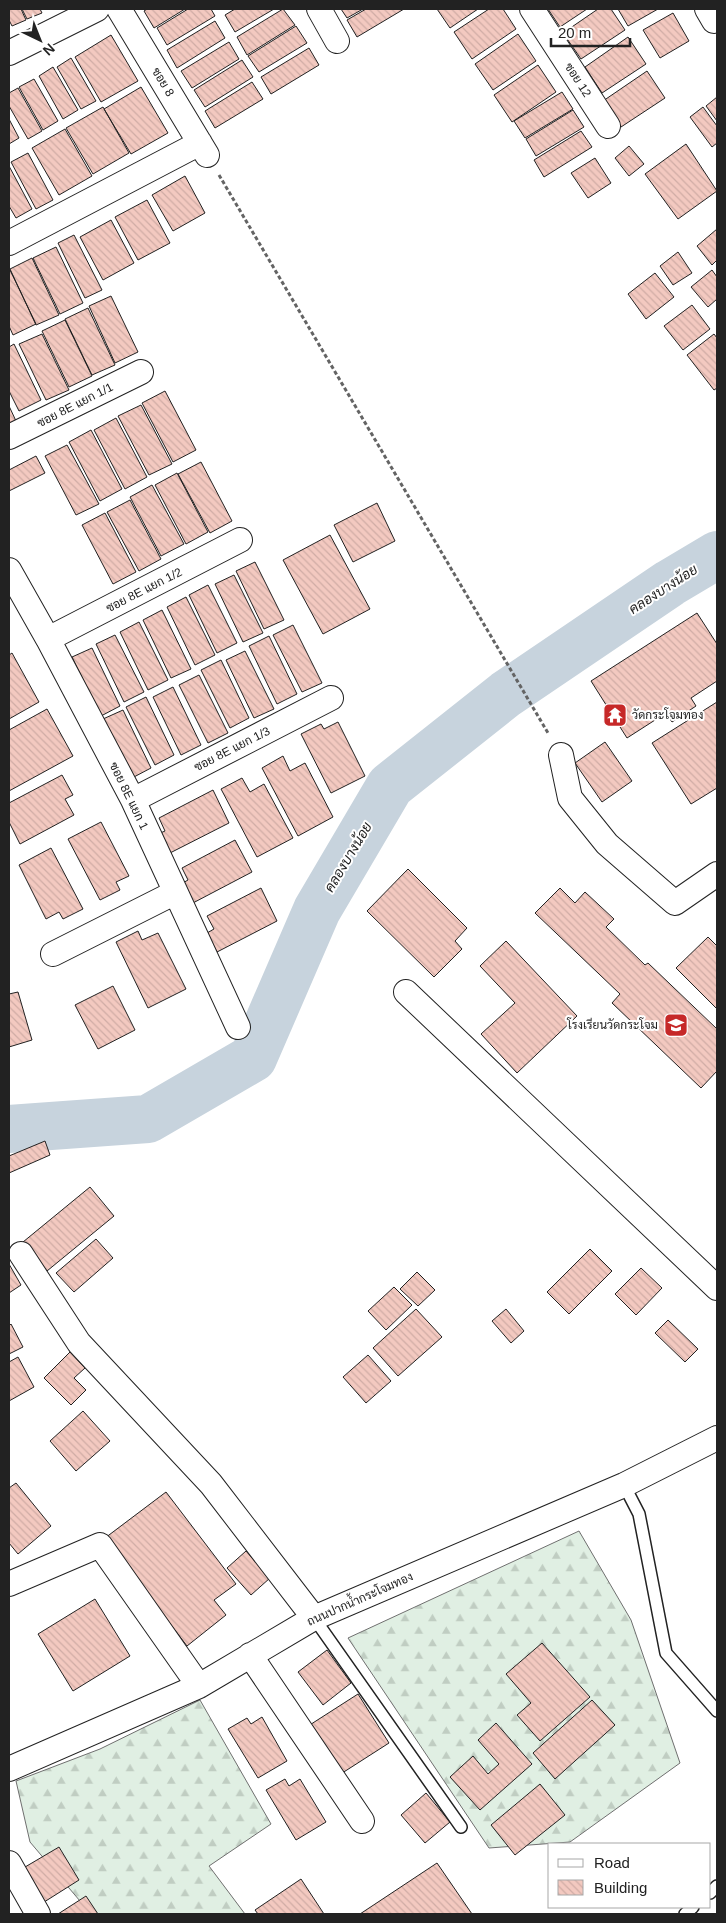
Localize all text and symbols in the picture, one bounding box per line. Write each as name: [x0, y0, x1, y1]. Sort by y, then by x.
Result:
north arrow: [15, 15, 65, 65]
scale bar: [551, 15, 630, 47]
text: 20 m: [558, 24, 591, 41]
text: N: [40, 40, 58, 59]
street label: ซอย 12: [562, 60, 594, 100]
street label: ซอย 8: [149, 65, 177, 99]
street label: ซอย 8E แยก 1/1: [35, 380, 116, 430]
water label: คลองบางน้อย: [626, 561, 700, 617]
street label: ซอย 8E แยก 1/2: [104, 565, 185, 615]
temple icon: วัดกระโจมทอง: [602, 702, 628, 728]
place label: วัดกระโจมทอง: [632, 707, 703, 722]
street label: ซอย 8E แยก 1/3: [192, 724, 273, 774]
street label: ซอย 8E แยก 1: [107, 760, 152, 832]
water label: คลองบางน้อย: [321, 819, 375, 895]
school or university icon: โรงเรียนวัดกระโจม: [663, 1012, 689, 1038]
place label: โรงเรียนวัดกระโจม: [566, 1017, 658, 1032]
street label: ถนนปากน้ำกระโจมทอง: [303, 1566, 415, 1629]
legend: [548, 1843, 711, 1908]
text: Road: [594, 1854, 630, 1871]
text: Building: [594, 1879, 647, 1896]

